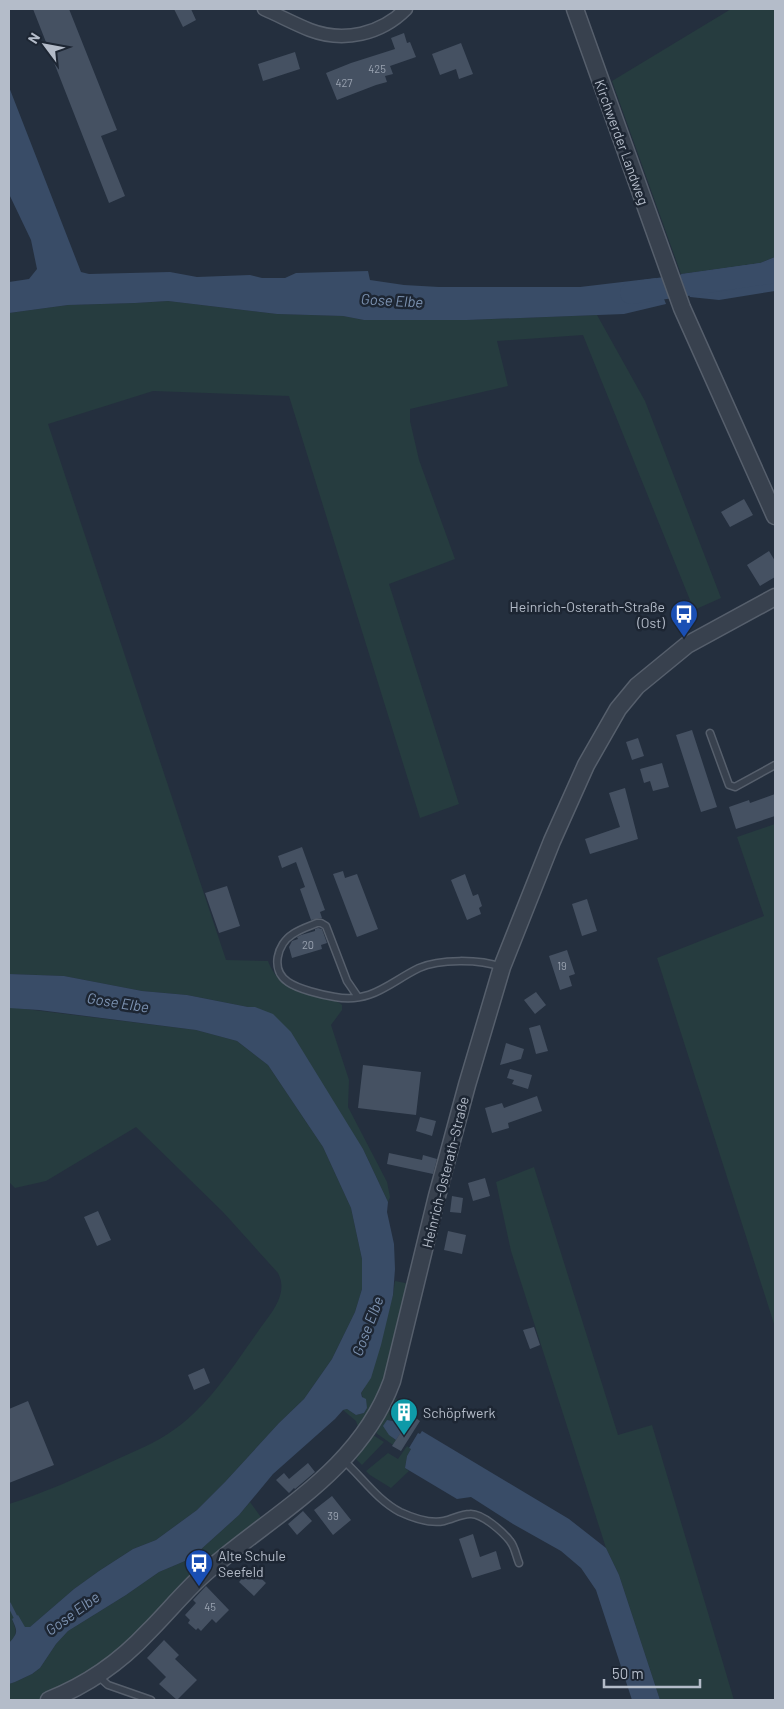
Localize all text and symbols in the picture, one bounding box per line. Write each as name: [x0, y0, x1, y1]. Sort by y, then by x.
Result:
north arrow: [20, 20, 70, 70]
text: N: [24, 29, 43, 46]
house number: 425: [368, 62, 386, 75]
house number: 427: [335, 76, 353, 89]
street label: Kirchwerder Landweg: [591, 77, 653, 207]
water label: Gose Elbe: [360, 289, 424, 311]
place label: Heinrich-Osterath-Straße (Ost): [510, 598, 665, 631]
bus stop icon: Heinrich-Osterath-Straße (Ost): [669, 599, 699, 638]
house number: 20: [302, 938, 314, 951]
house number: 19: [557, 959, 567, 972]
water label: Gose Elbe: [86, 988, 150, 1016]
street label: Heinrich-Osterath-Straße: [418, 1095, 472, 1249]
water label: Gose Elbe: [347, 1293, 387, 1358]
building icon: Schöpfwerk: [389, 1397, 419, 1436]
place label: Schöpfwerk: [423, 1404, 496, 1421]
house number: 39: [327, 1509, 339, 1522]
place label: Alte Schule Seefeld: [218, 1547, 286, 1580]
bus stop icon: Alte Schule Seefeld: [184, 1548, 214, 1587]
water label: Gose Elbe: [42, 1587, 103, 1639]
house number: 45: [204, 1600, 216, 1613]
scale bar: [604, 1656, 700, 1688]
text: 50 m: [612, 1664, 644, 1682]

